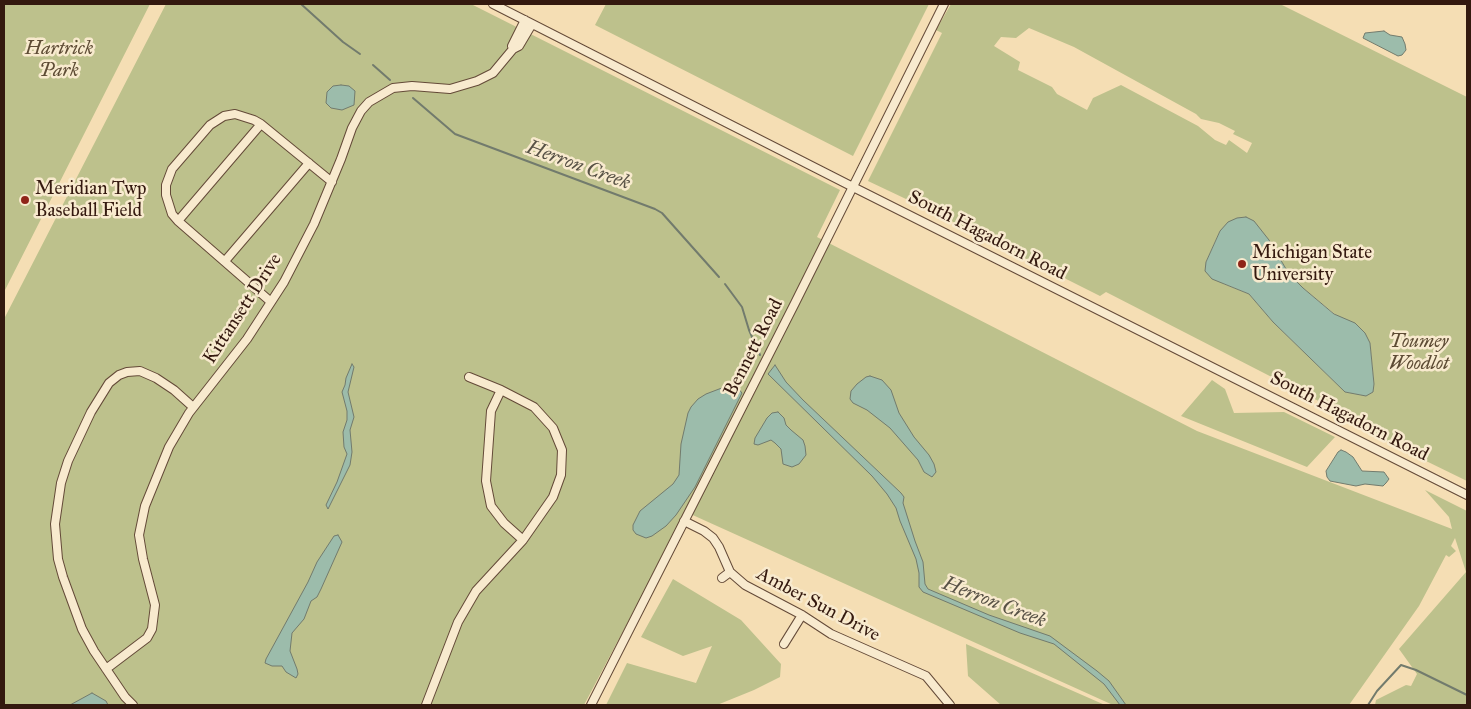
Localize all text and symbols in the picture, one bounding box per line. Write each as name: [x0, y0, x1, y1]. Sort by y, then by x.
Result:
park label: Hartrick Park: [25, 38, 93, 82]
water label: Herron Creek: [523, 136, 633, 196]
place label: Meridian Twp Baseball Field: [35, 178, 146, 222]
street label: South Hagadorn Road: [904, 186, 1070, 286]
marker: Meridian Twp Baseball Field: [19, 194, 31, 206]
place label: Michigan State University: [1252, 242, 1372, 286]
street label: Kittansett Drive: [199, 250, 287, 368]
marker: Michigan State University: [1236, 258, 1248, 270]
street label: Bennett Road: [720, 295, 788, 401]
park label: Toumey Woodlot: [1389, 331, 1449, 375]
street label: South Hagadorn Road: [1266, 367, 1432, 467]
street label: Amber Sun Drive: [752, 563, 884, 647]
water label: Herron Creek: [939, 572, 1049, 634]

